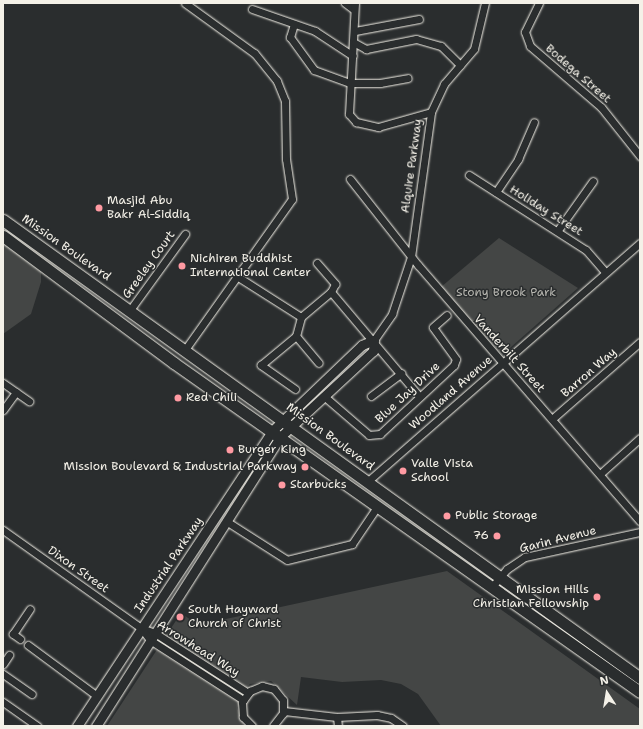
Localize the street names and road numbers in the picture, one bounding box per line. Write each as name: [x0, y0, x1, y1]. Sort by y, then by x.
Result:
street label: Bodega Street: [542, 41, 614, 107]
street label: Alquire Parkway: [398, 118, 426, 214]
street label: Holiday Street: [507, 183, 585, 239]
street label: Mission Boulevard: [19, 212, 113, 284]
street label: Greeley Court: [120, 228, 178, 302]
street label: Vanderbilt Street: [470, 312, 548, 396]
street label: Barron Way: [558, 345, 620, 401]
street label: Woodland Avenue: [406, 353, 496, 433]
street label: Blue Jay Drive: [373, 359, 443, 427]
street label: Mission Boulevard: [283, 400, 377, 474]
street label: Industrial Parkway: [132, 514, 206, 616]
street label: Garin Avenue: [518, 524, 598, 556]
street label: Dixon Street: [45, 544, 111, 596]
street label: Arrowhead Way: [154, 618, 242, 680]

